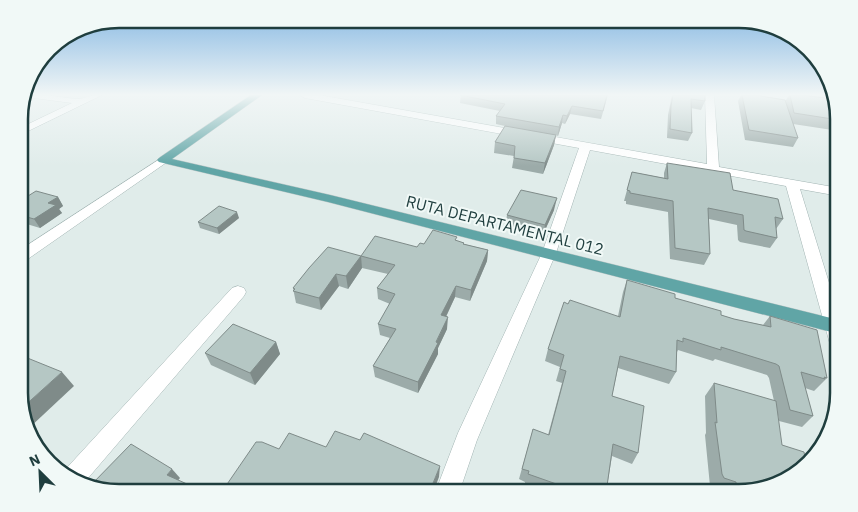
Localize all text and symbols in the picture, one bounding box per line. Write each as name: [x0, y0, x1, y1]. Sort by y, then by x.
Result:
street label: RUTA DEPARTAMENTAL 012: [404, 191, 606, 259]
north arrow: [15, 447, 65, 497]
text: N: [26, 450, 43, 470]

